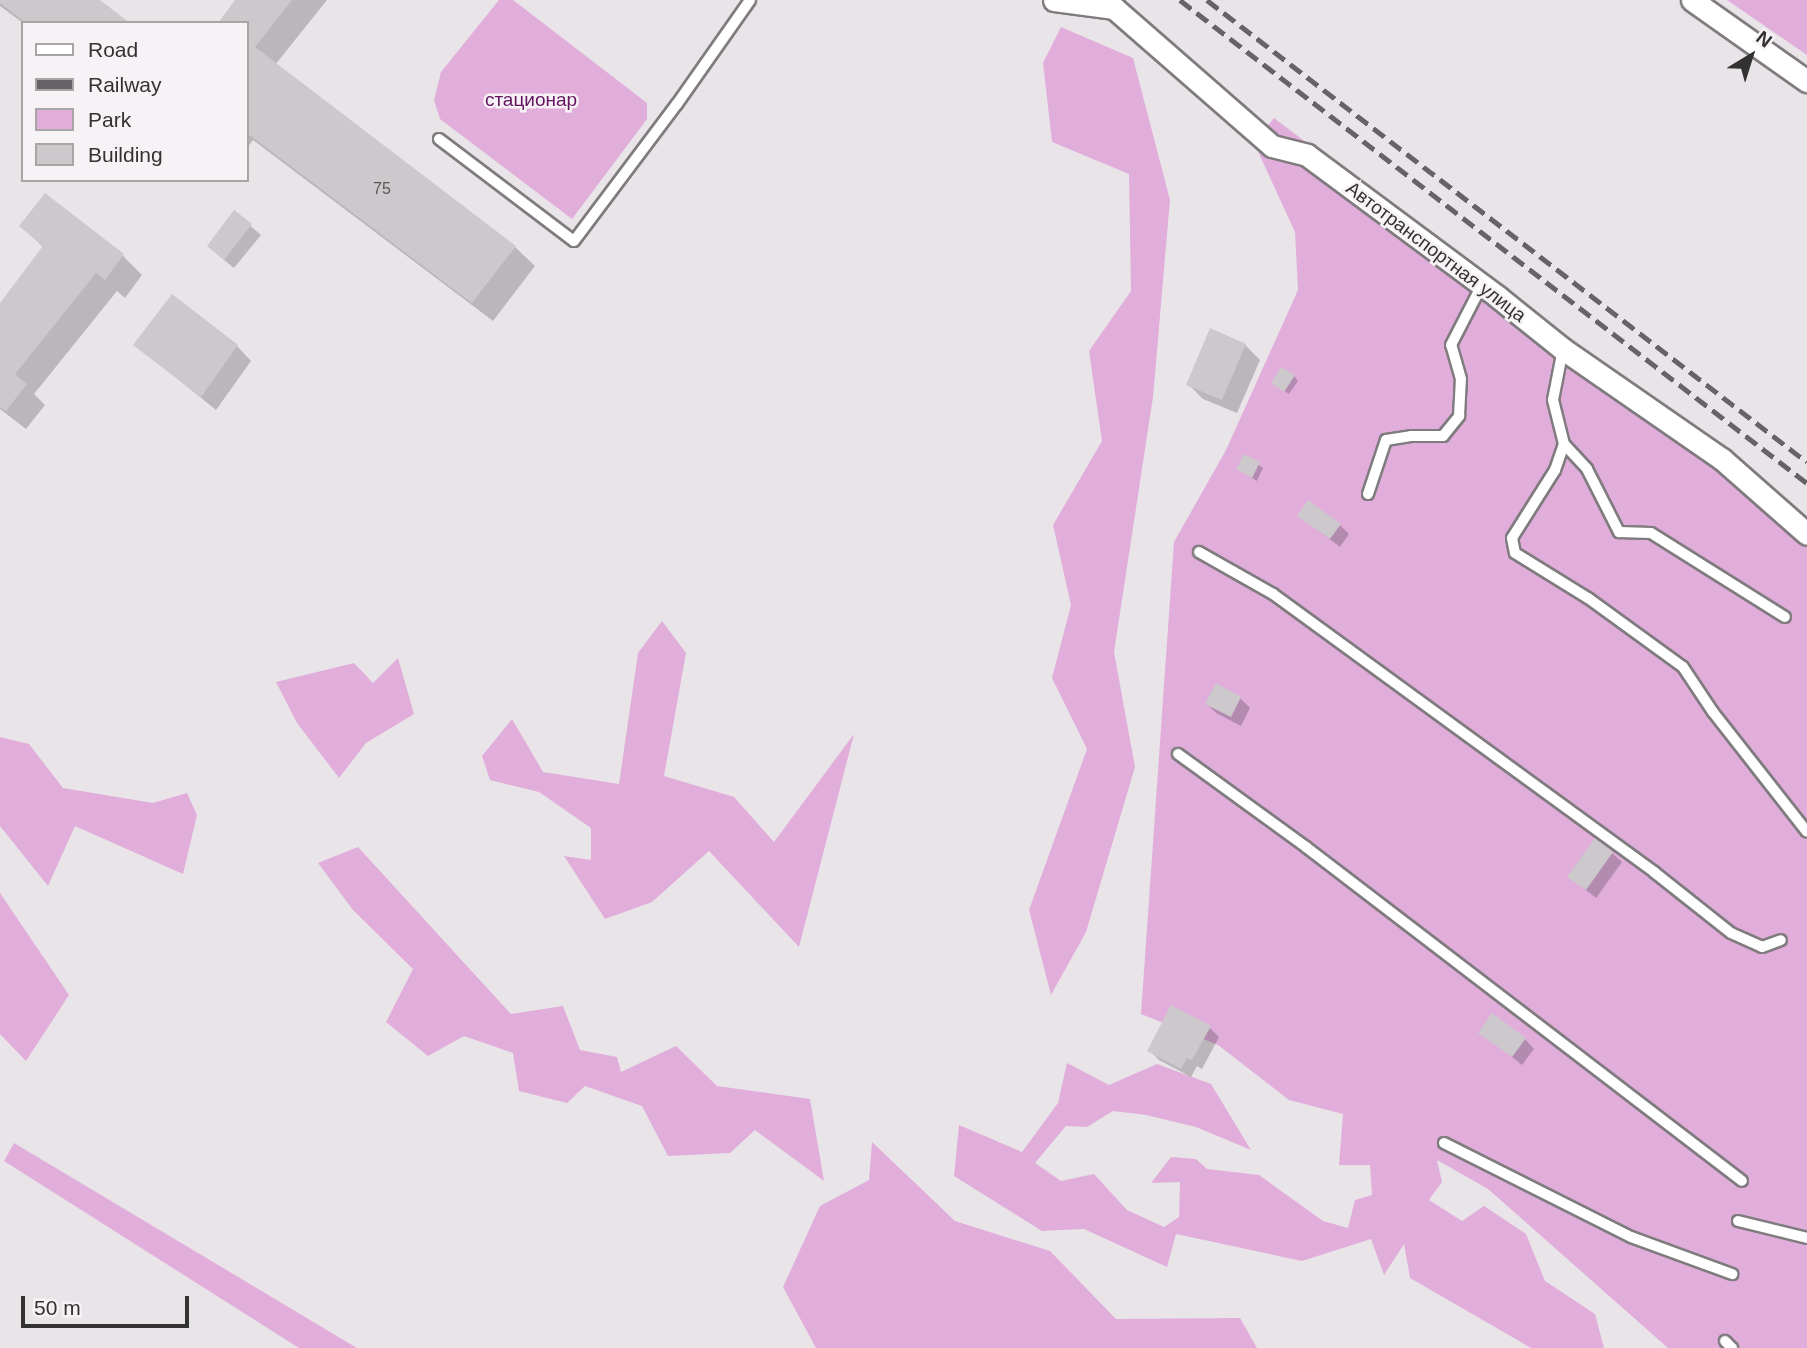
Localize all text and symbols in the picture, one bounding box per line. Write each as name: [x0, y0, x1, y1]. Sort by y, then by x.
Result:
legend: [21, 21, 248, 182]
north arrow: [1716, 21, 1786, 91]
text: N: [1752, 27, 1776, 52]
text: Road: [88, 38, 138, 61]
text: Railway: [88, 73, 162, 96]
park label: стационар: [485, 89, 577, 111]
text: Park: [88, 108, 131, 131]
text: Building: [88, 143, 163, 166]
street label: Автотранспортная улица: [1342, 177, 1530, 327]
house number: 75: [373, 179, 391, 199]
scale bar: [24, 1282, 192, 1326]
text: 50 m: [34, 1296, 81, 1319]

